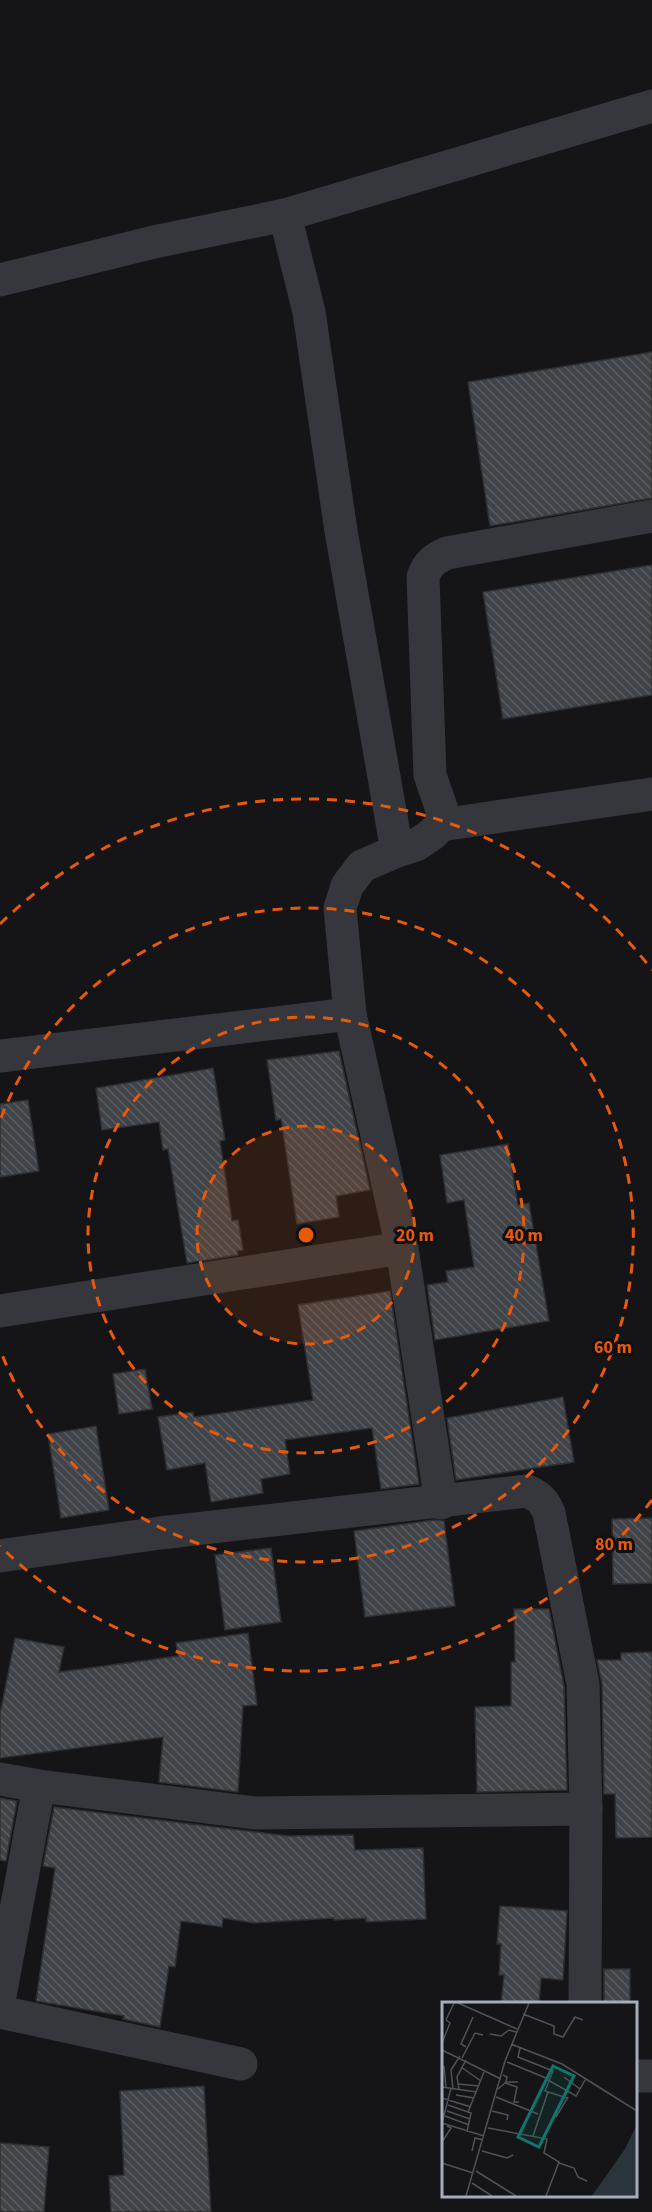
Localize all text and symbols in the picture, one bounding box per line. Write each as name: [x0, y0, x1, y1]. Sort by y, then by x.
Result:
text: 20 m: [396, 1223, 434, 1248]
text: 40 m: [505, 1223, 543, 1248]
centre of rings: [296, 1225, 316, 1245]
text: 60 m: [594, 1335, 632, 1360]
text: 80 m: [595, 1532, 633, 1557]
inset map: [442, 2002, 637, 2197]

